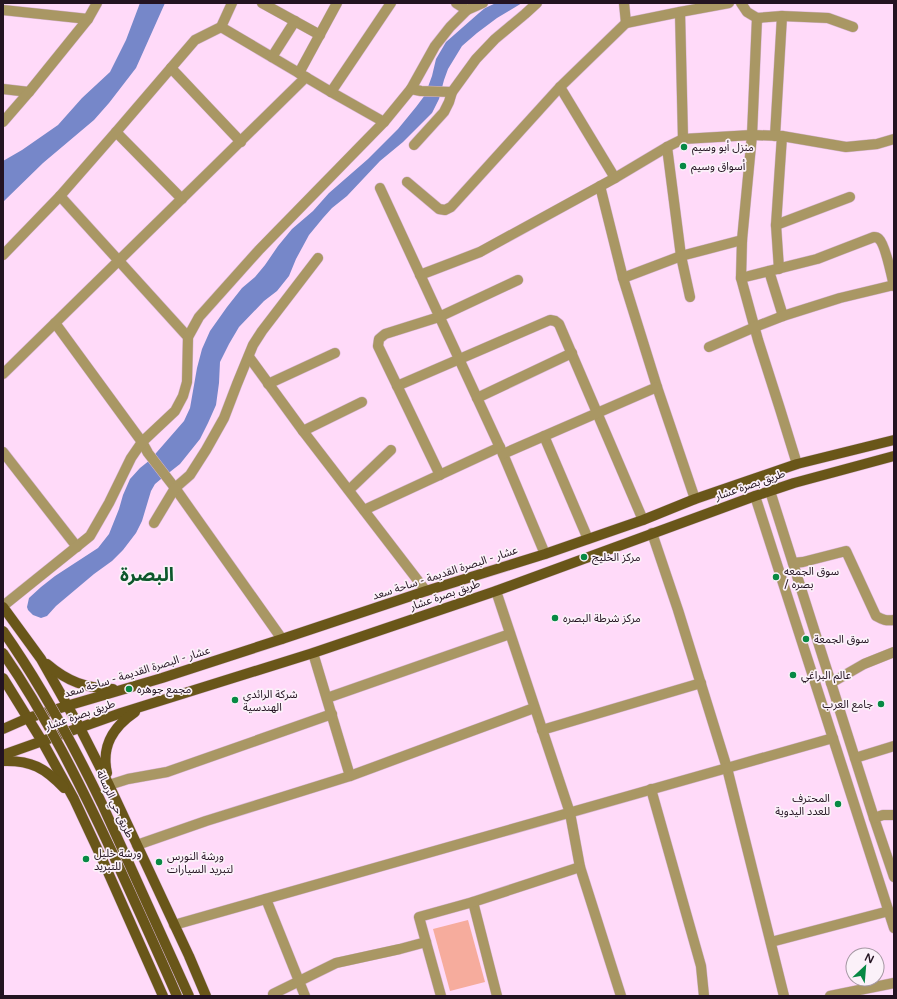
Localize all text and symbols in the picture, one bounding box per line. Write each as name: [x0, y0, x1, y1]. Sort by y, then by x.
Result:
place label: منزل أبو وسيم: [692, 140, 754, 156]
marker: منزل أبو وسيم: [679, 142, 689, 152]
place label: أسواق وسيم: [691, 159, 745, 175]
marker: أسواق وسيم: [678, 161, 688, 171]
street label: طريق بصرة عشار: [712, 467, 787, 503]
street label: عشار - البصرة القديمة - ساحة سعد: [371, 543, 520, 603]
place label: مركز الخليج: [592, 551, 641, 565]
marker: مركز الخليج: [579, 552, 589, 562]
district label: البصرة: [120, 564, 174, 586]
place label: سوق الجمعه / بصره: [784, 565, 839, 591]
marker: سوق الجمعه / بصره: [771, 572, 781, 582]
street label: طريق بصرة عشار: [407, 577, 482, 613]
place label: مركز شرطة البصره: [563, 612, 641, 625]
marker: مركز شرطة البصره: [550, 613, 560, 623]
place label: سوق الجمعة: [814, 633, 869, 646]
marker: سوق الجمعة: [801, 634, 811, 644]
street label: عشار - البصرة القديمة - ساحة سعد: [62, 643, 212, 700]
place label: عالم البراغي: [801, 669, 852, 684]
marker: عالم البراغي: [788, 670, 798, 680]
place label: مجمع جوهره: [137, 683, 191, 697]
marker: مجمع جوهره: [124, 684, 134, 694]
place label: شركة الرائدي الهندسية: [243, 688, 298, 714]
marker: شركة الرائدي الهندسية: [230, 695, 240, 705]
street label: طريق بصرة عشار: [42, 697, 117, 733]
place label: جامع العرب: [822, 698, 874, 712]
marker: جامع العرب: [876, 699, 886, 709]
street label: طريق حي الرسالة: [91, 768, 136, 841]
place label: المحترف للعدد اليدوية: [775, 792, 830, 818]
marker: المحترف للعدد اليدوية: [833, 799, 843, 809]
place label: ورشة خليل للتبريد: [94, 847, 141, 873]
place label: ورشة النورس لتبريد السيارات: [167, 850, 233, 876]
marker: ورشة خليل للتبريد: [81, 854, 91, 864]
marker: ورشة النورس لتبريد السيارات: [154, 857, 164, 867]
north arrow: [845, 947, 885, 987]
text: N: [862, 951, 876, 966]

